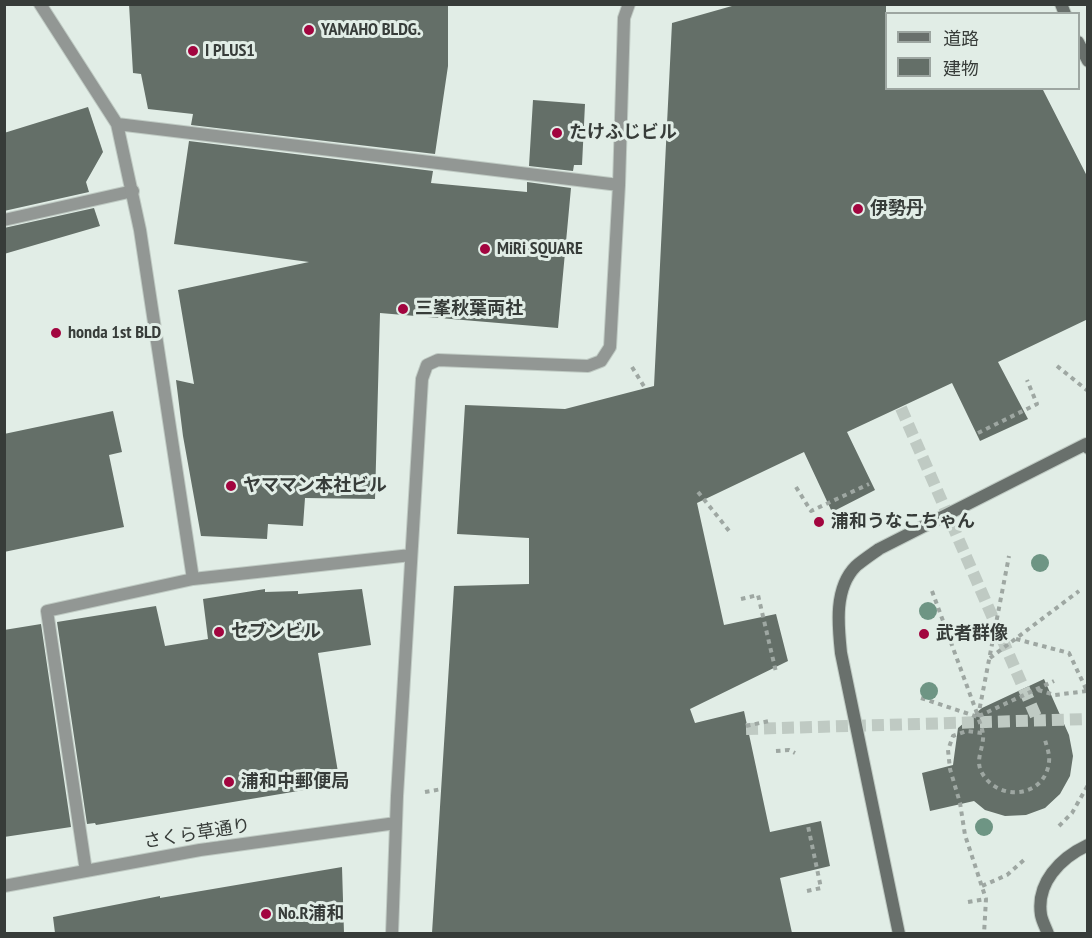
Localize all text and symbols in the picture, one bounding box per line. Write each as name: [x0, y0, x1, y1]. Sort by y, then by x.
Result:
legend: [885, 12, 1080, 90]
place label: YAMAHO BLDG.: [321, 19, 421, 41]
marker: YAMAHO BLDG.: [302, 23, 316, 37]
text: 道路: [943, 27, 979, 50]
place label: I PLUS1: [205, 40, 255, 62]
marker: I PLUS1: [186, 44, 200, 58]
text: 建物: [943, 57, 979, 80]
place label: たけふじビル: [569, 122, 677, 144]
marker: たけふじビル: [550, 126, 564, 140]
place label: 伊勢丹: [870, 198, 924, 220]
marker: 伊勢丹: [851, 202, 865, 216]
place label: MiRi SQUARE: [497, 238, 583, 260]
marker: MiRi SQUARE: [478, 242, 492, 256]
place label: 三峯秋葉両社: [415, 298, 523, 320]
marker: 三峯秋葉両社: [396, 302, 410, 316]
place label: honda 1st BLD: [68, 322, 161, 344]
marker: honda 1st BLD: [49, 326, 63, 340]
place label: ヤママン本社ビル: [243, 475, 387, 497]
marker: ヤママン本社ビル: [224, 479, 238, 493]
place label: 浦和うなこちゃん: [831, 511, 975, 533]
marker: 浦和うなこちゃん: [812, 515, 826, 529]
place label: セブンビル: [231, 621, 321, 643]
place label: 武者群像: [936, 623, 1008, 645]
marker: セブンビル: [212, 625, 226, 639]
marker: 武者群像: [917, 627, 931, 641]
place label: 浦和中郵便局: [241, 771, 349, 793]
marker: 浦和中郵便局: [222, 775, 236, 789]
street label: さくら草通り: [142, 815, 252, 853]
place label: No.R浦和: [278, 903, 344, 925]
marker: No.R浦和: [259, 907, 273, 921]

